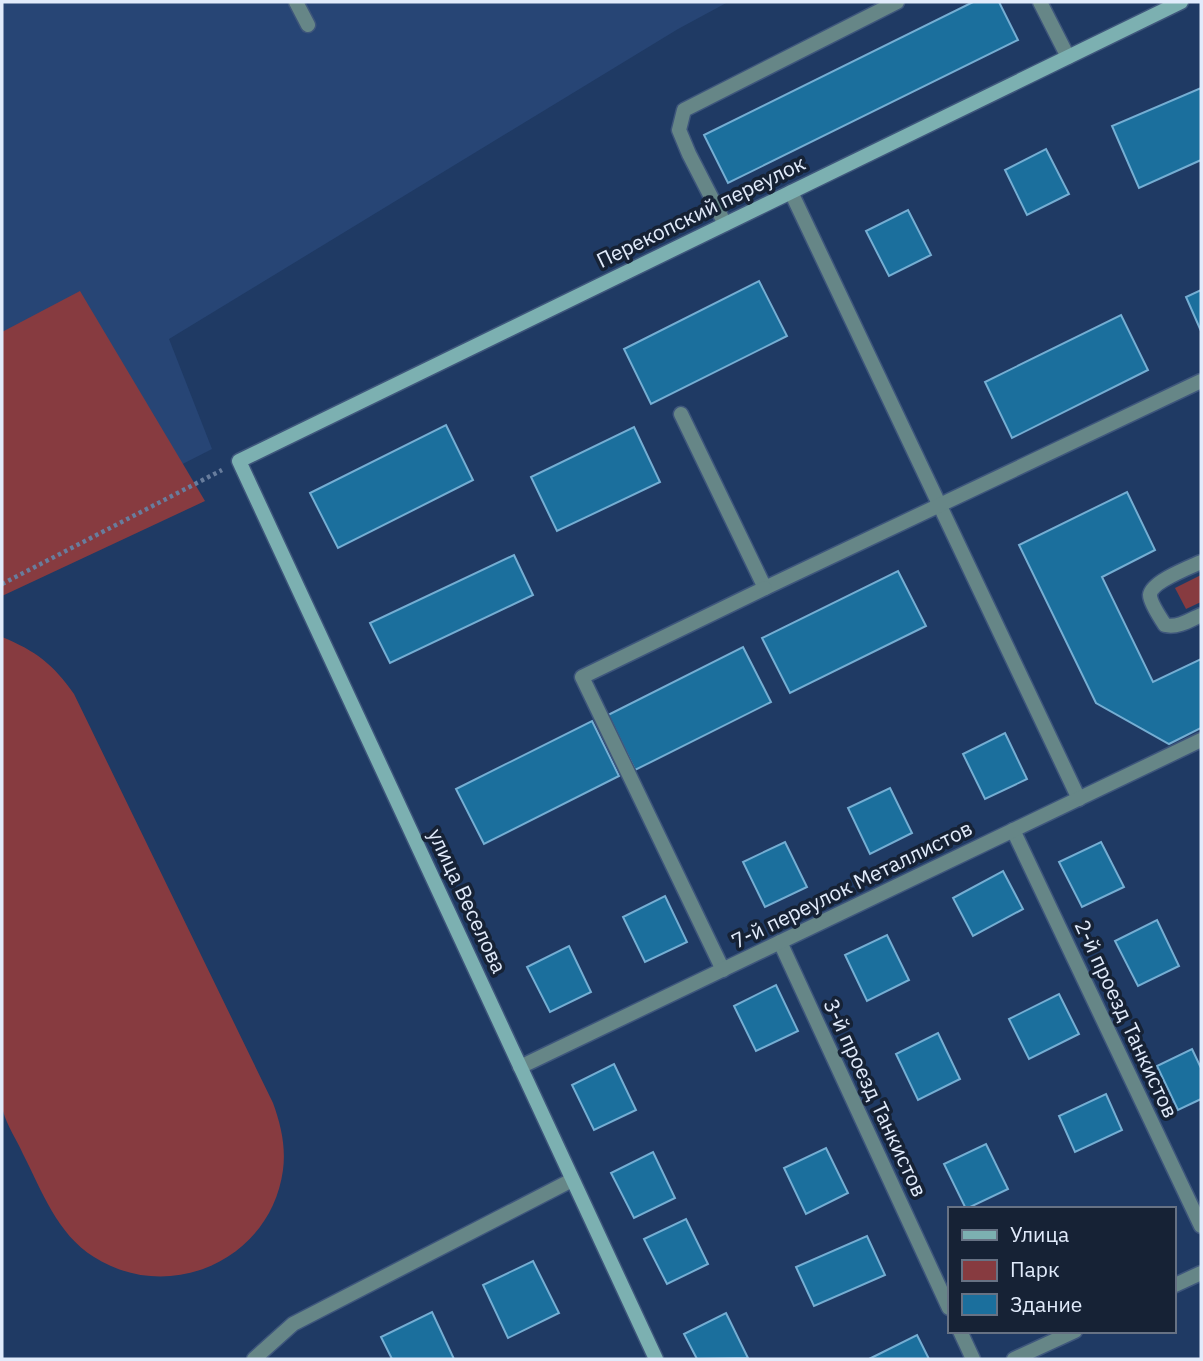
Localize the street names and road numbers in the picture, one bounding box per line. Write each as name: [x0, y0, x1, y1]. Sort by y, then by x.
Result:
street label: Перекопский переулок: [591, 148, 810, 274]
street label: 7-й переулок Металлистов: [726, 813, 977, 955]
street label: улица Веселова: [422, 824, 514, 978]
street label: 2-й проезд Танкистов: [1069, 915, 1185, 1122]
street label: 3-й проезд Танкистов: [818, 994, 934, 1201]

